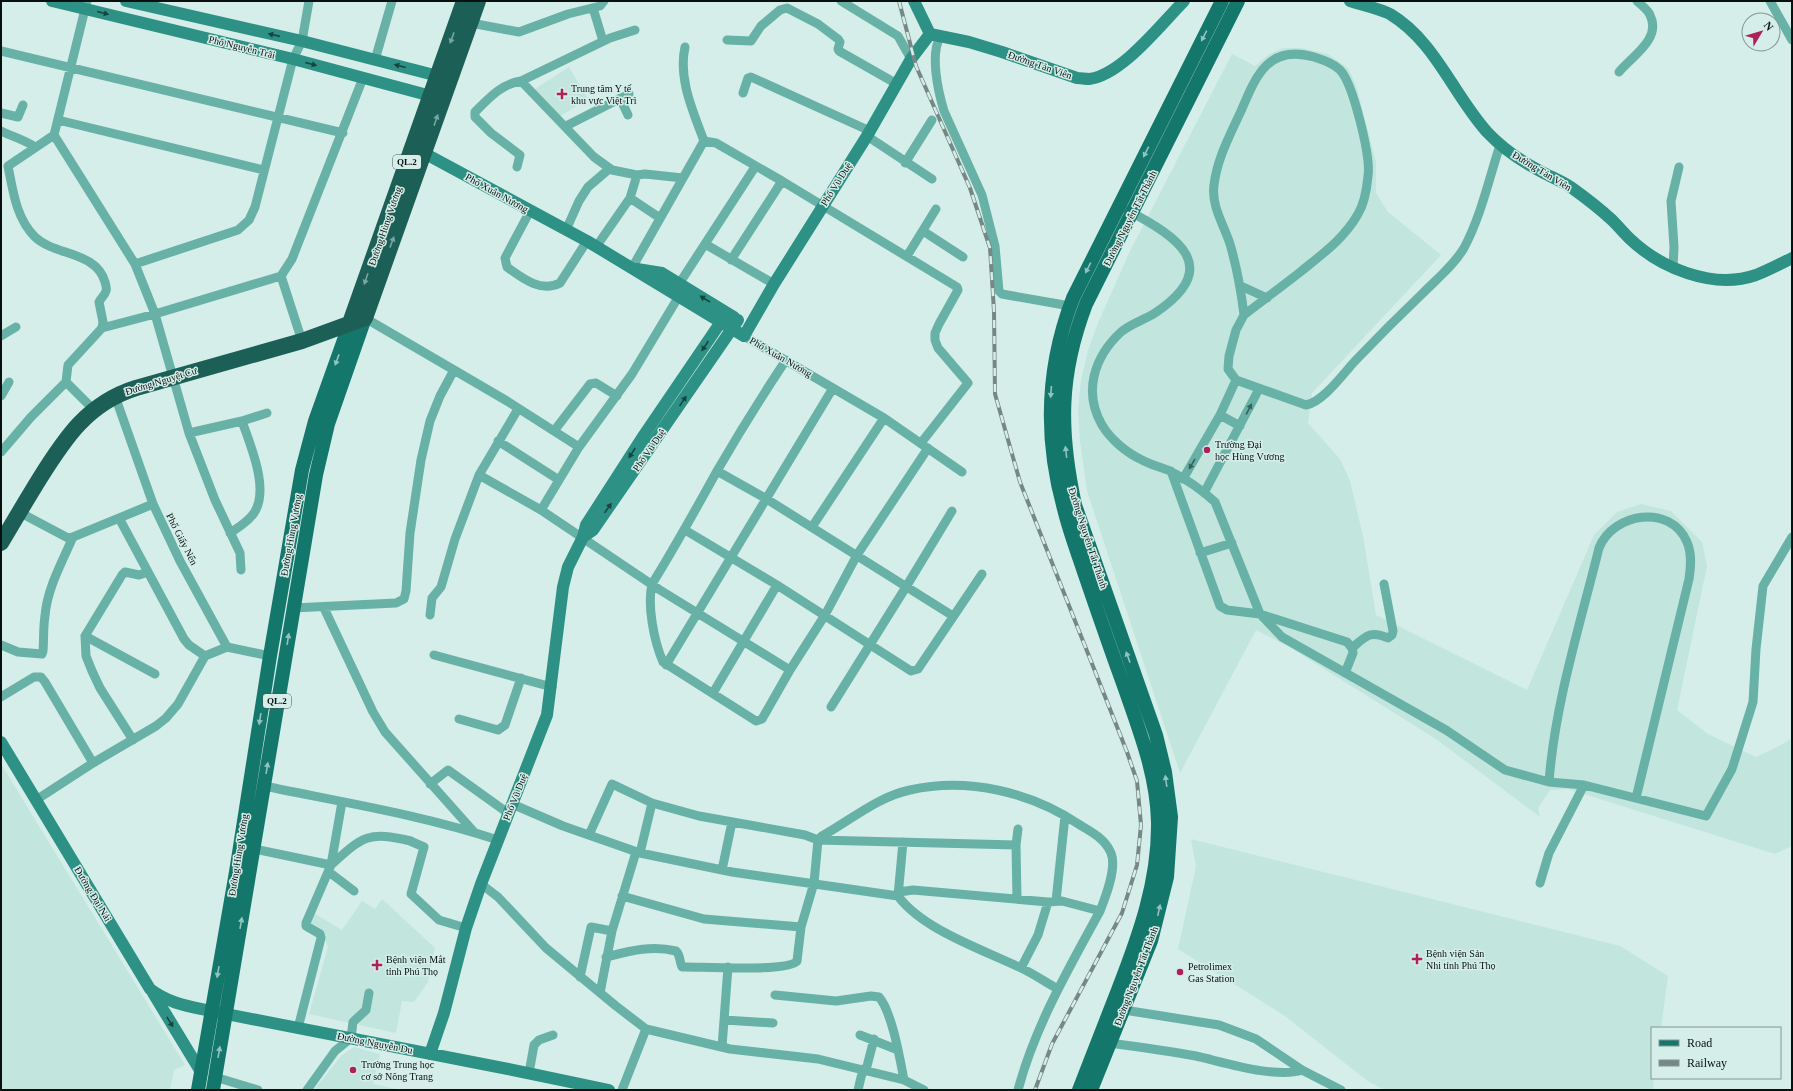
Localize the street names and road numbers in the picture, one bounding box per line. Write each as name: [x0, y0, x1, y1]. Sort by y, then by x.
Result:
street label: Phố Nguyễn Trãi: [208, 33, 277, 61]
street label: Đường Tản Viên: [1007, 49, 1073, 81]
street label: Đường Tản Viên: [1510, 149, 1574, 193]
road number: QL.2: [393, 155, 421, 169]
street label: Phố Vũ Duệ: [818, 160, 854, 208]
street label: Đường Nguyễn Tất Thành: [1101, 168, 1159, 268]
street label: Phố Xuân Nương: [464, 171, 530, 215]
street label: Đường Hùng Vương: [366, 185, 404, 267]
street label: Phố Xuân Nương: [748, 335, 814, 379]
street label: Đường Nguyệt Cư: [124, 365, 199, 397]
street label: Phố Vũ Duệ: [630, 426, 668, 473]
street label: Đường Nguyễn Tất Thành: [1066, 486, 1110, 590]
street label: Đường Hùng Vương: [278, 493, 304, 577]
street label: Phố Giấy Nến: [164, 511, 200, 567]
road number: QL.2: [263, 694, 291, 708]
street label: Phố Vũ Duệ: [501, 772, 530, 822]
street label: Đường Hùng Vương: [226, 813, 250, 897]
street label: Đường Đại Nải: [72, 865, 114, 924]
street label: Đường Nguyễn Tất Thành: [1112, 925, 1160, 1027]
street label: Đường Nguyễn Du: [336, 1030, 414, 1056]

